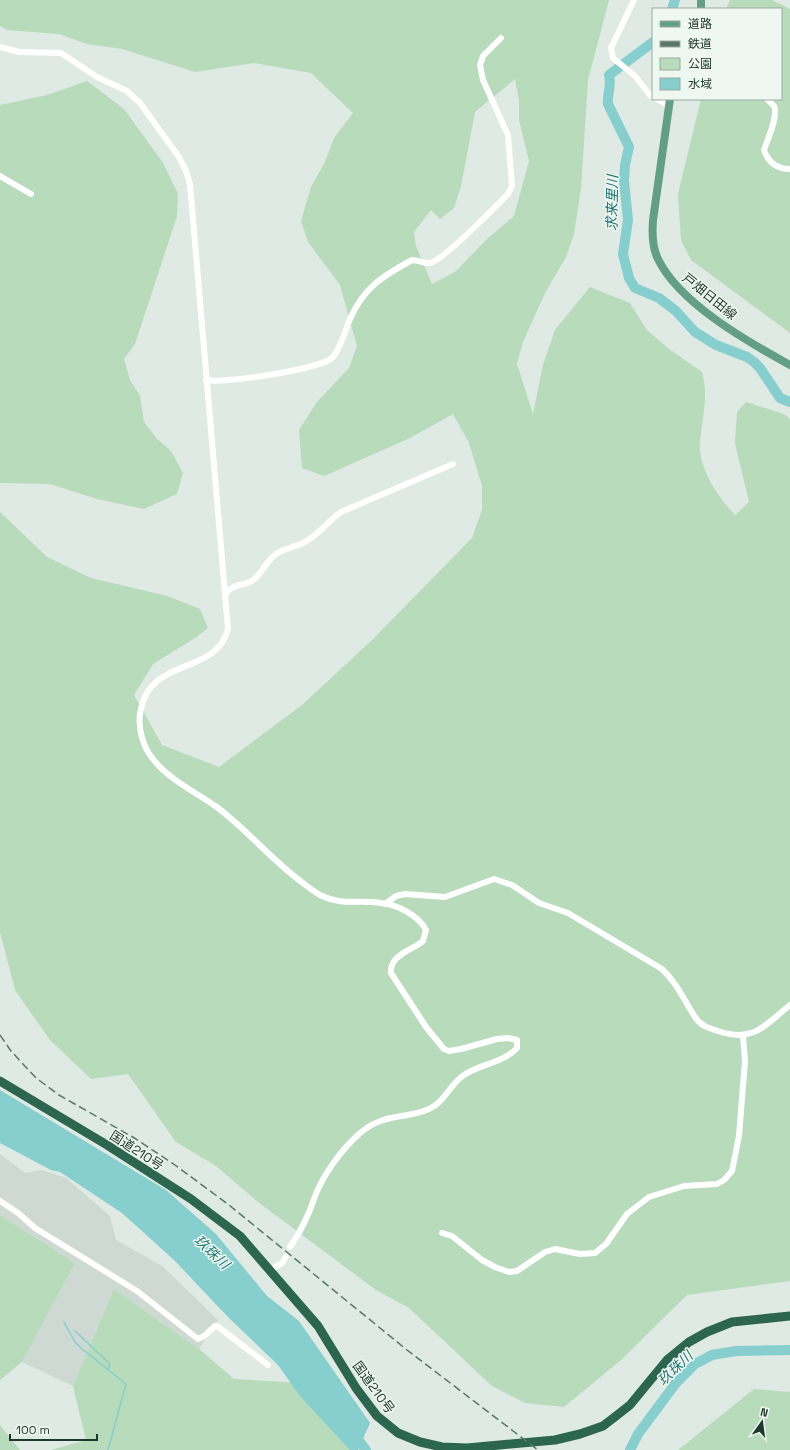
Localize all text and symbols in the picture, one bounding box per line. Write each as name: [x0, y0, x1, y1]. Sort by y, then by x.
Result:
legend: [652, 8, 782, 100]
text: 道路: [688, 16, 712, 32]
text: 鉄道: [688, 36, 712, 52]
text: 公園: [688, 56, 712, 72]
text: 水域: [688, 76, 712, 92]
water label: 求来里川: [603, 173, 622, 231]
street label: 戸畑日田線: [679, 269, 740, 323]
street label: 国道210号: [107, 1127, 167, 1174]
water label: 玖珠川: [191, 1231, 235, 1274]
water label: 玖珠川: [654, 1346, 698, 1389]
street label: 国道210号: [349, 1358, 398, 1417]
north arrow: [742, 1402, 782, 1442]
text: N: [759, 1405, 770, 1420]
scale bar: [10, 1416, 97, 1442]
text: 100 m: [16, 1422, 50, 1438]

